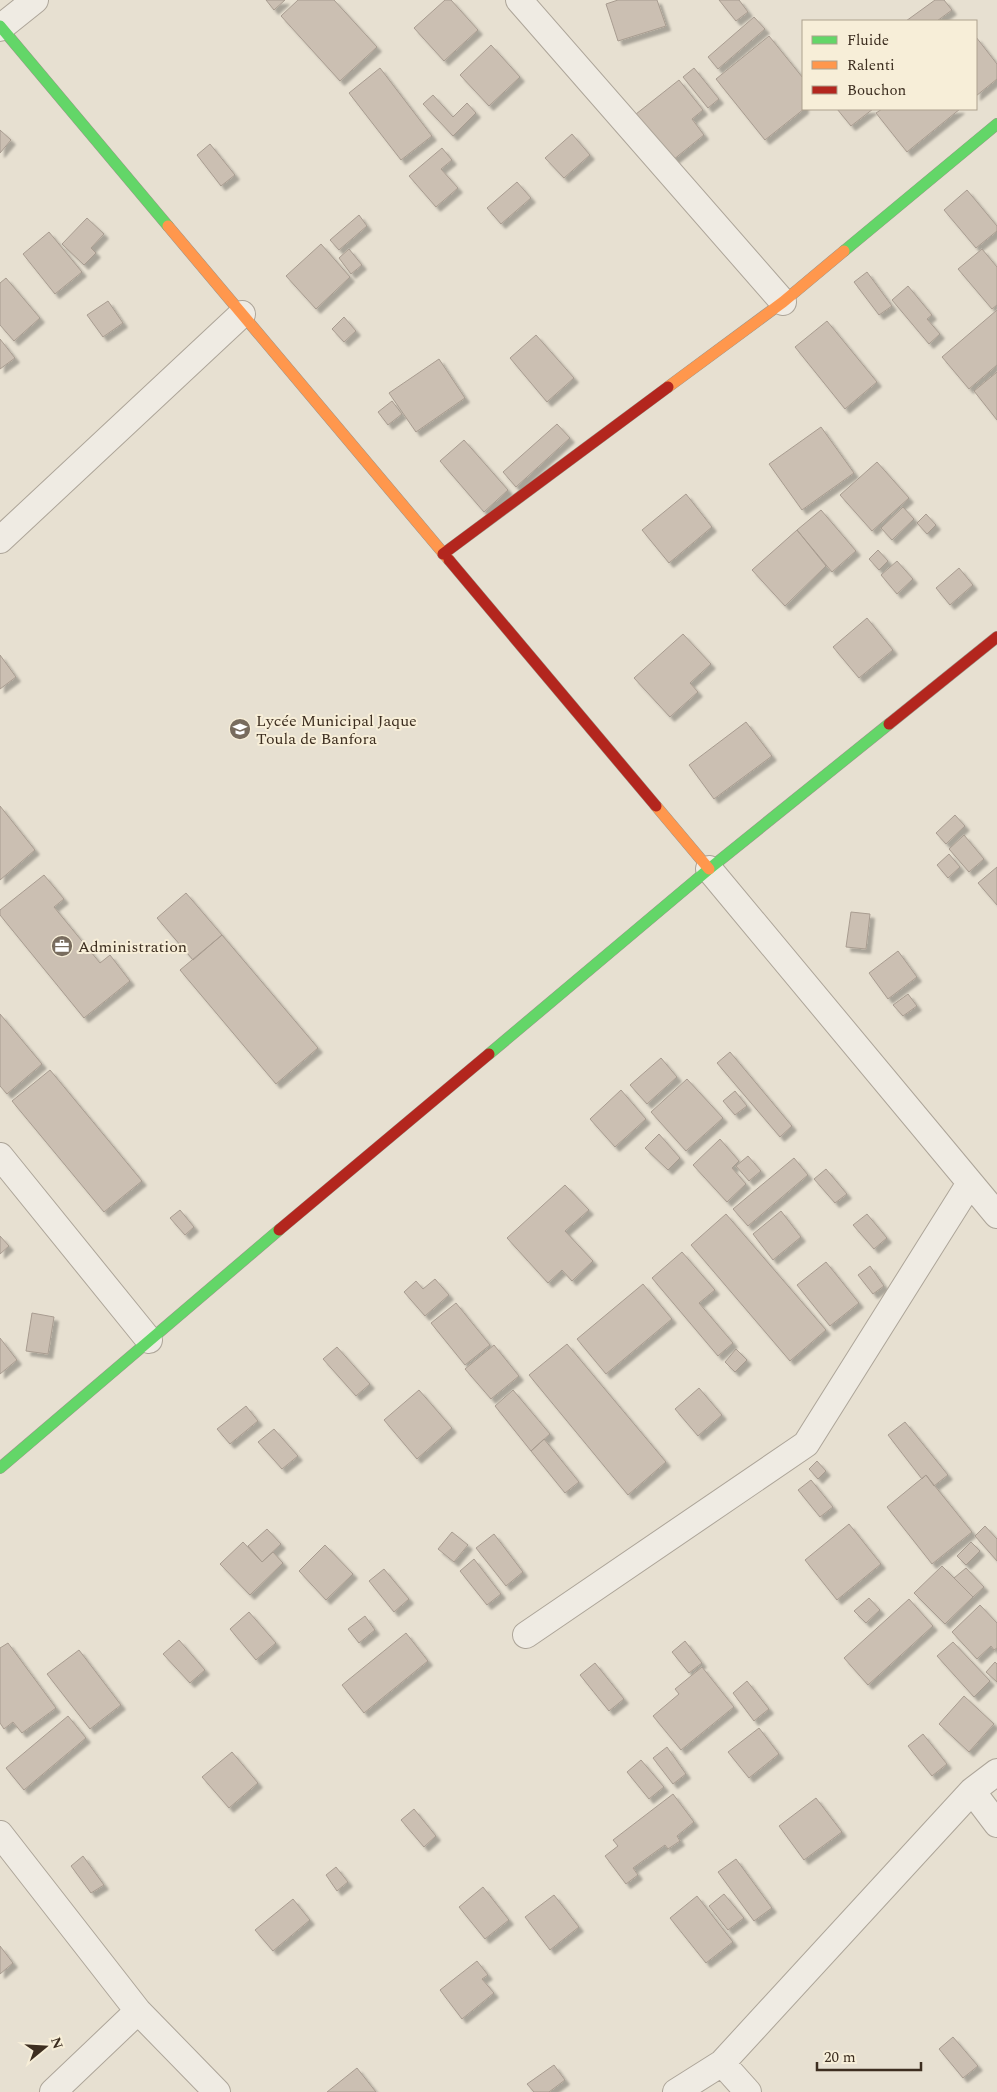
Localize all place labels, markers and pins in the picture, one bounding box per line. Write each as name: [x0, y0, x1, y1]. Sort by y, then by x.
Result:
place label: Lycée Municipal Jaque Toula de Banfora: [256, 709, 417, 751]
school or university icon: Lycée Municipal Jaque Toula de Banfora: [228, 717, 252, 741]
office icon: Administration: [50, 934, 74, 958]
place label: Administration: [78, 935, 187, 959]

